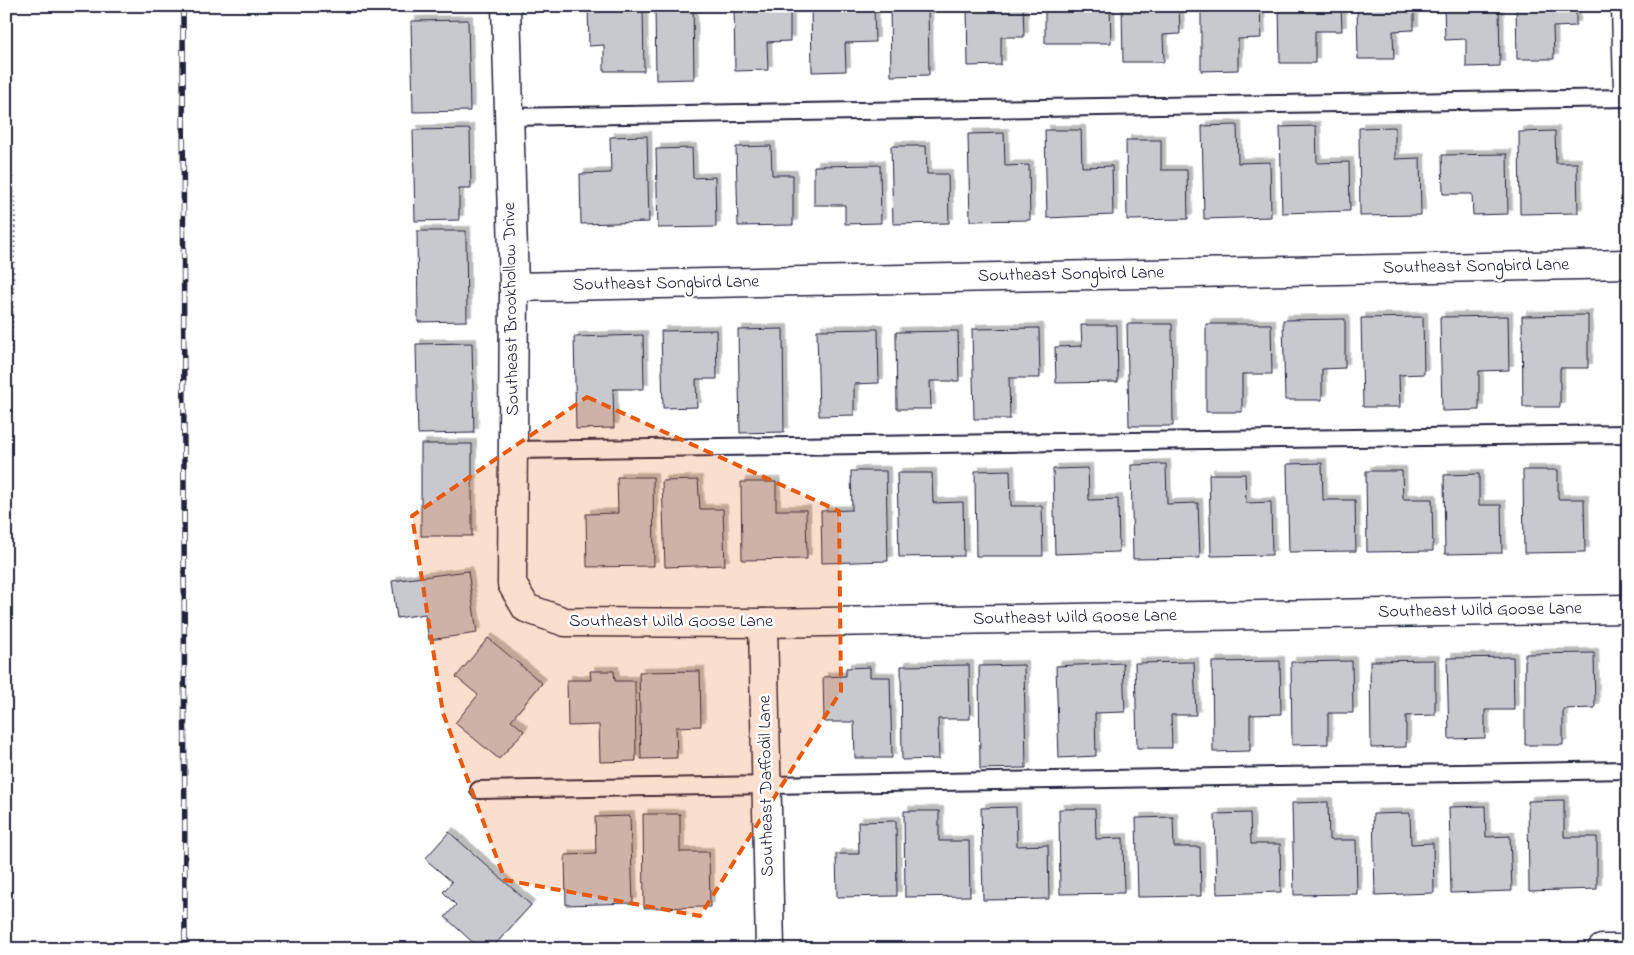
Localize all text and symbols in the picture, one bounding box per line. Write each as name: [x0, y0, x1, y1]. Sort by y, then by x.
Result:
street label: Southeast Brookhollow Drive: [497, 201, 527, 416]
street label: Southeast Songbird Lane: [1382, 252, 1570, 283]
street label: Southeast Songbird Lane: [977, 260, 1165, 291]
street label: Southeast Songbird Lane: [572, 269, 760, 300]
street label: Southeast Wild Goose Lane: [1378, 596, 1583, 626]
street label: Southeast Wild Goose Lane: [973, 603, 1178, 633]
street label: Southeast Wild Goose Lane: [569, 609, 774, 635]
street label: Southeast Daffodil Lane: [752, 694, 782, 877]

